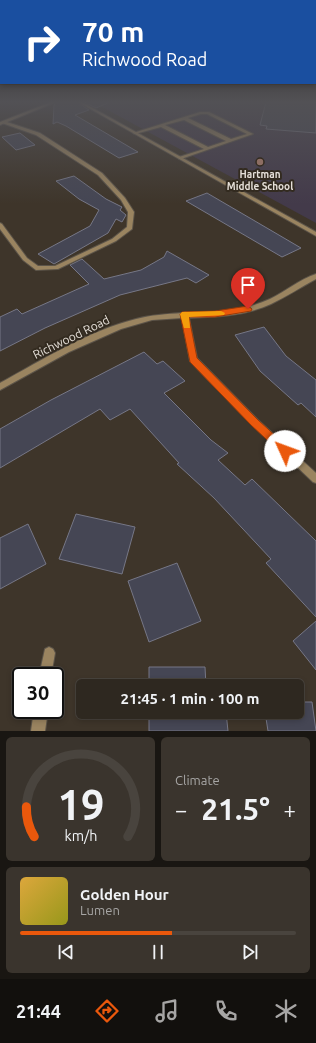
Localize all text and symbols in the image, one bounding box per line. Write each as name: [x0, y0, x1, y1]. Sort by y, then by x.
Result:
icon: right: [16, 16, 68, 68]
text: 70 m: [82, 16, 144, 47]
text: Richwood Road: [82, 49, 207, 69]
marker: Hartman Middle School: [255, 157, 265, 167]
place label: Hartman Middle School: [227, 169, 293, 192]
pin: [231, 268, 265, 309]
icon: arrive: [237, 274, 259, 296]
street label: Richwood Road: [31, 313, 111, 361]
position arrow: [264, 430, 306, 472]
speed limit sign: 30: [12, 667, 64, 719]
text: 21:45 · 1 min · 100 m: [121, 690, 259, 707]
text: Climate: [175, 773, 220, 787]
text: 19: [57, 781, 104, 828]
text: 21.5°: [201, 792, 270, 826]
text: −: [175, 797, 187, 822]
text: +: [284, 797, 296, 822]
text: km/h: [64, 828, 97, 844]
text: Golden Hour: [80, 886, 169, 903]
text: Lumen: [80, 903, 120, 917]
icon: previous: [55, 941, 77, 963]
icon: pause: [147, 941, 169, 963]
icon: next: [239, 941, 261, 963]
icon: directions: [93, 997, 121, 1025]
icon: music: [153, 997, 181, 1025]
icon: phone: [212, 997, 240, 1025]
icon: climate: [272, 997, 300, 1025]
text: 21:44: [16, 1001, 61, 1021]

